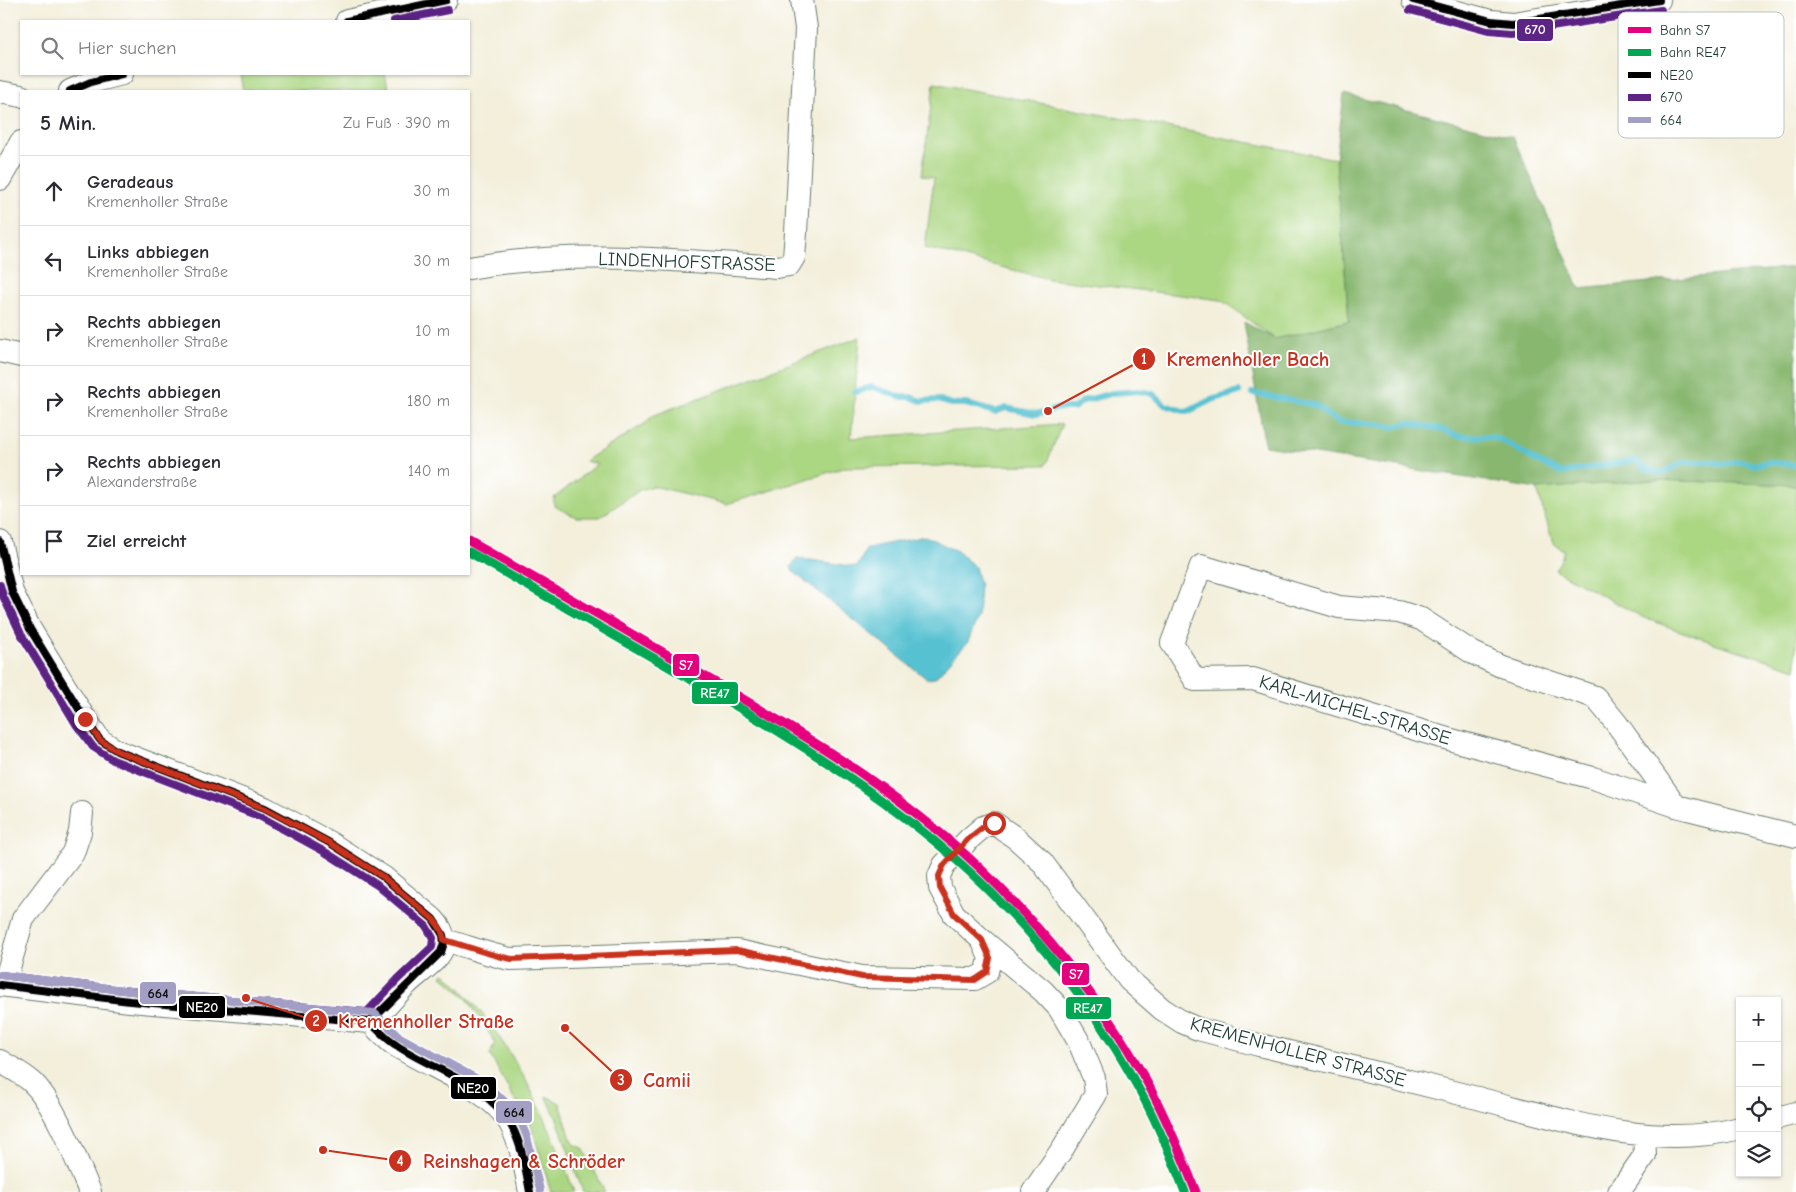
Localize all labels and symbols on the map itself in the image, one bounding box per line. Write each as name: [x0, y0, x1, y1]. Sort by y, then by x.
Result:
legend: [1618, 12, 1784, 138]
line badge: 670: [1516, 18, 1554, 42]
text: 670: [1524, 21, 1546, 38]
text: Bahn S7: [1660, 22, 1711, 39]
text: Bahn RE47: [1660, 44, 1726, 61]
text: NE20: [1660, 67, 1694, 84]
text: 670: [1660, 89, 1683, 106]
text: 664: [1660, 112, 1682, 129]
street label: LINDENHOFSTRASSE: [598, 248, 776, 276]
callout: Kremenholler Bach: [1131, 341, 1339, 376]
text: Kremenholler Bach: [1167, 348, 1329, 371]
text: 1: [1141, 350, 1147, 368]
line badge: S7: [672, 653, 700, 677]
text: S7: [679, 657, 694, 674]
street label: KARL-MICHEL-STRASSE: [1257, 670, 1453, 750]
line badge: RE47: [691, 681, 739, 705]
text: RE47: [700, 685, 730, 702]
route end: [74, 708, 97, 731]
route start: [983, 812, 1006, 835]
line badge: S7: [1061, 962, 1090, 986]
text: S7: [1069, 966, 1084, 983]
line badge: 664: [139, 981, 177, 1005]
text: 664: [147, 985, 169, 1002]
line badge: NE20: [178, 995, 226, 1019]
line badge: RE47: [1065, 996, 1112, 1020]
text: NE20: [186, 999, 218, 1016]
text: RE47: [1073, 1000, 1103, 1017]
callout: Kremenholler Straße: [303, 1003, 524, 1038]
text: Kremenholler Straße: [338, 1010, 514, 1033]
text: 2: [312, 1012, 320, 1030]
street label: KREMENHOLLER STRASSE: [1188, 1013, 1408, 1091]
callout: Camii: [608, 1063, 701, 1098]
text: Camii: [643, 1069, 691, 1092]
text: 3: [617, 1071, 625, 1089]
line badge: NE20: [450, 1076, 497, 1100]
text: NE20: [457, 1080, 489, 1097]
line badge: 664: [495, 1100, 533, 1124]
text: 664: [503, 1104, 525, 1121]
callout: Reinshagen & Schröder: [388, 1144, 634, 1179]
text: Reinshagen & Schröder: [423, 1150, 625, 1173]
text: 4: [396, 1152, 404, 1170]

